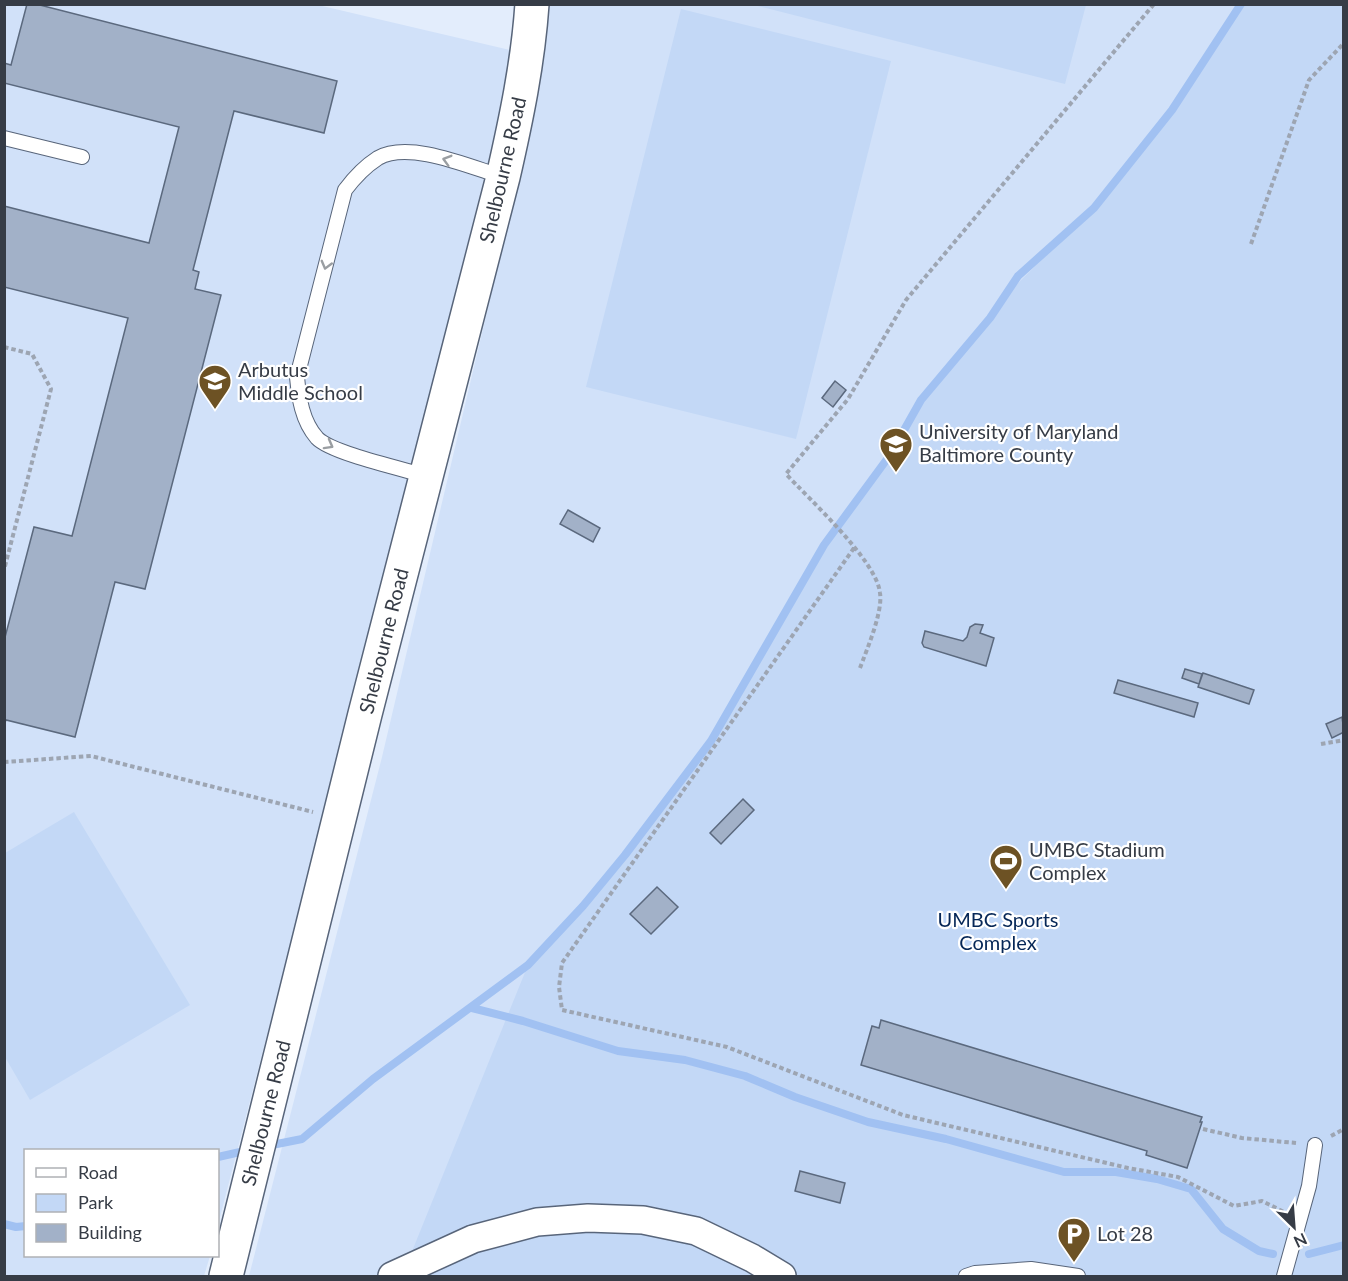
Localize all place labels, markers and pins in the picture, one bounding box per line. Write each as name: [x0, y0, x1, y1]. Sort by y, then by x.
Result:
place label: Arbutus Middle School: [238, 357, 363, 404]
school or university icon: Arbutus Middle School: [197, 363, 233, 410]
place label: University of Maryland Baltimore County: [919, 419, 1118, 466]
school or university icon: University of Maryland Baltimore County: [878, 426, 914, 473]
place label: UMBC Stadium Complex: [1029, 837, 1165, 884]
sports icon: UMBC Stadium Complex: [988, 843, 1024, 890]
parking icon: Lot 28: [1056, 1216, 1092, 1263]
place label: Lot 28: [1097, 1221, 1153, 1245]

